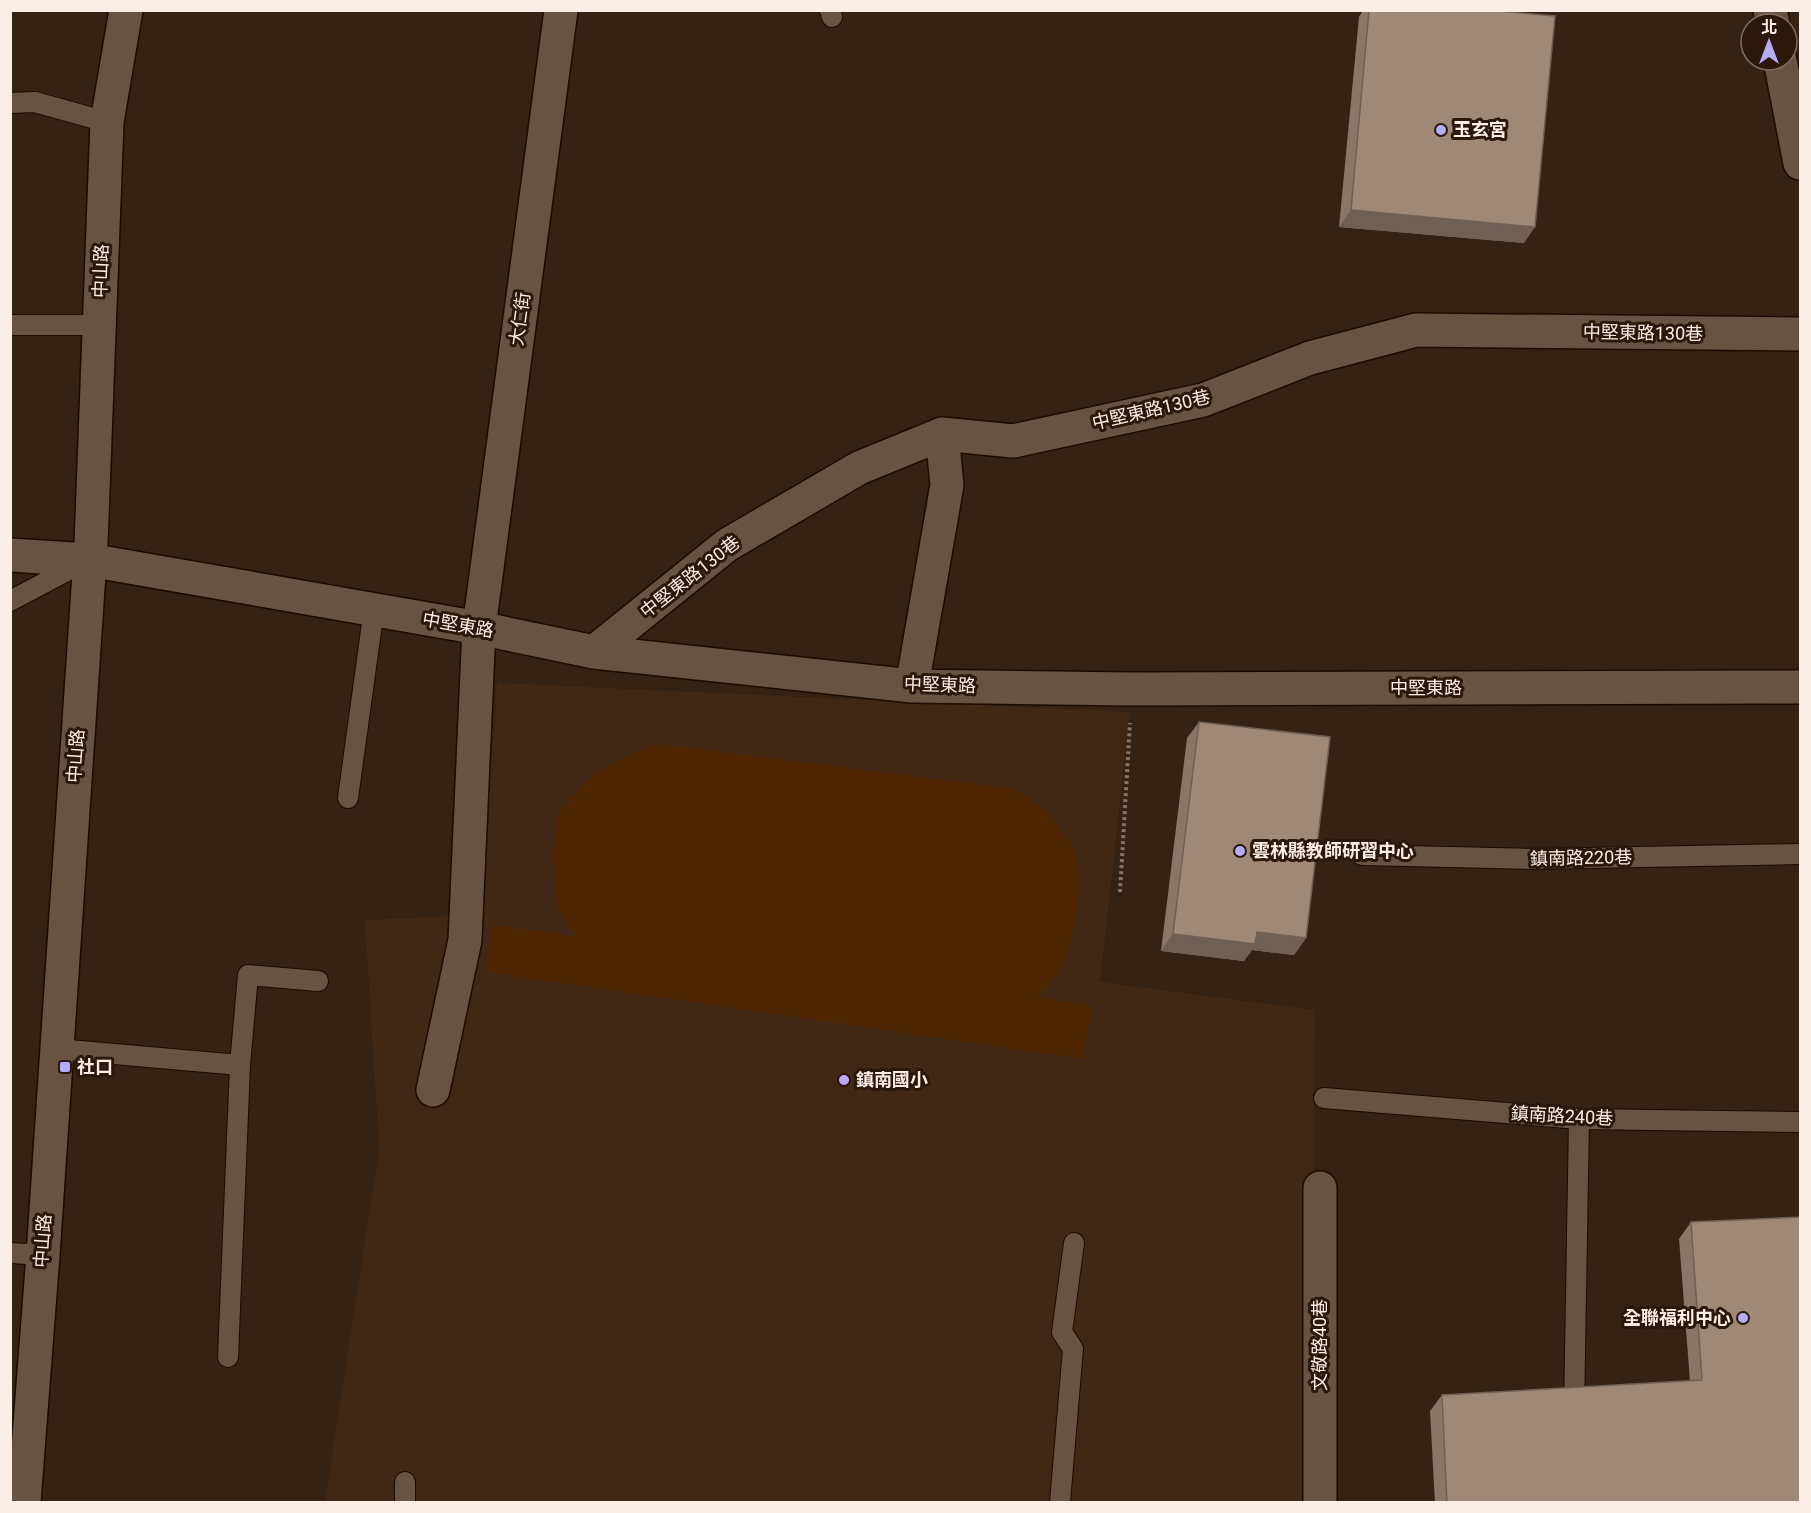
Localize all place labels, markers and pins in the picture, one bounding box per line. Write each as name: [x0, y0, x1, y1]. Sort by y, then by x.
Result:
place label: 玉玄宮: [1453, 119, 1507, 140]
marker: 玉玄宮: [1434, 123, 1448, 137]
place label: 雲林縣教師研習中心: [1252, 840, 1414, 861]
marker: 雲林縣教師研習中心: [1233, 844, 1247, 858]
place label: 社口: [77, 1056, 113, 1077]
marker: 社口: [58, 1060, 72, 1074]
place label: 鎮南國小: [856, 1069, 928, 1090]
marker: 鎮南國小: [837, 1073, 851, 1087]
place label: 全聯福利中心: [1623, 1307, 1731, 1328]
marker: 全聯福利中心: [1736, 1311, 1750, 1325]

